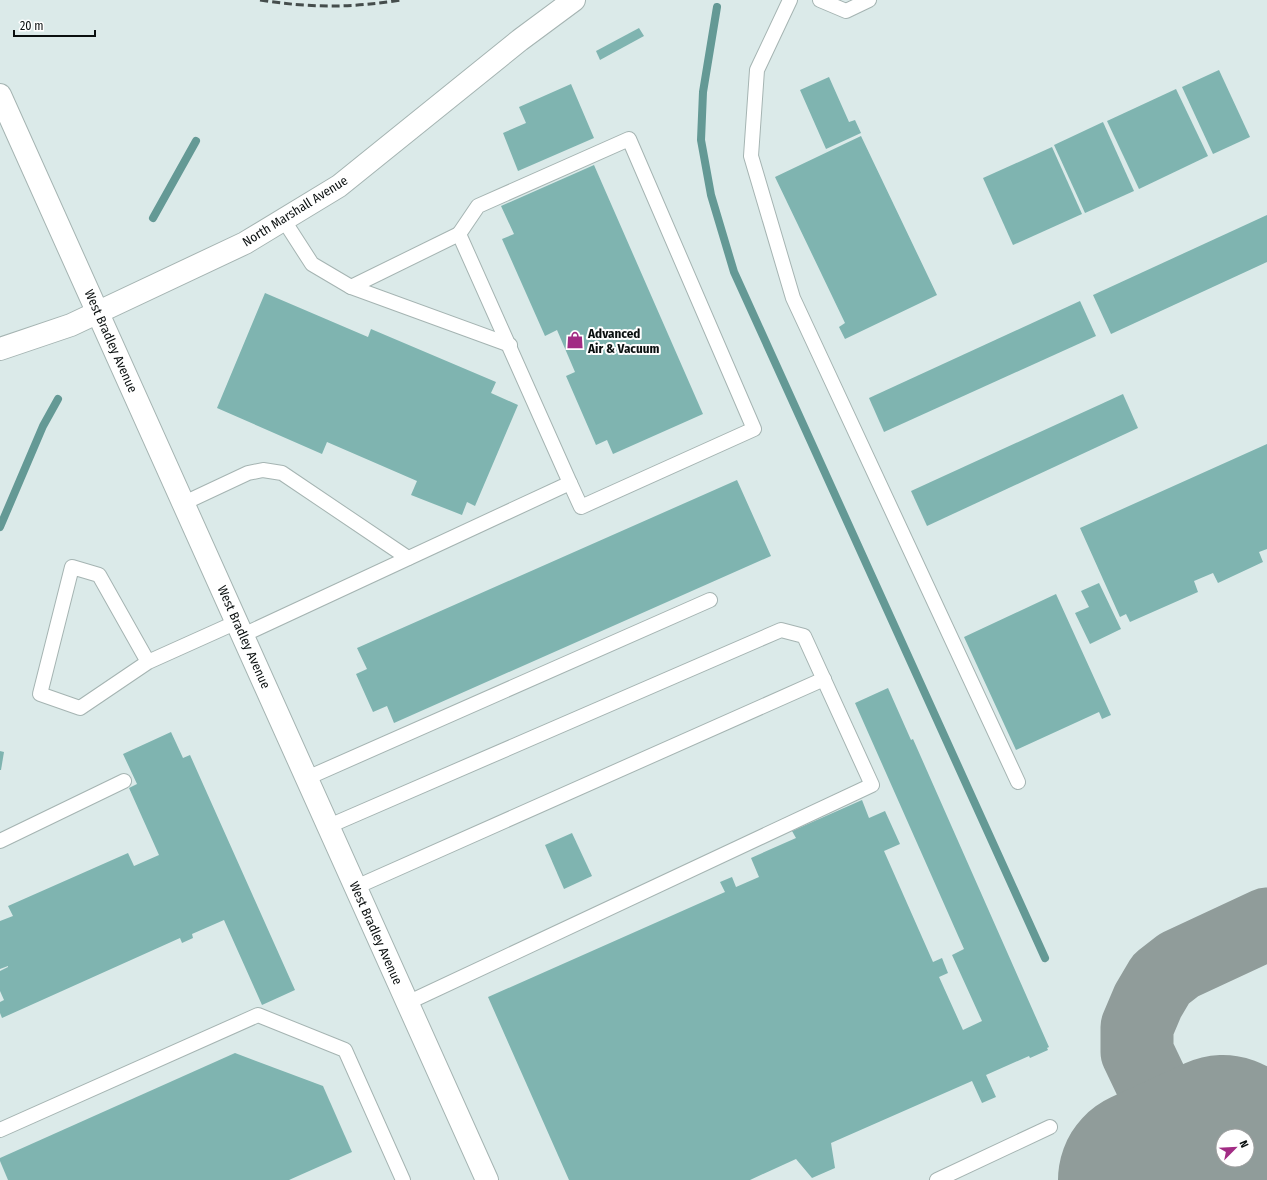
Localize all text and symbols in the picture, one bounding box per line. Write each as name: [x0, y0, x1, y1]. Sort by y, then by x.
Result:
scale bar: [14, 12, 95, 38]
text: 20 m: [20, 19, 44, 33]
street label: North Marshall Avenue: [240, 173, 350, 249]
street label: West Bradley Avenue: [82, 287, 140, 395]
place label: Advanced Air & Vacuum: [587, 326, 659, 356]
shop icon: Advanced Air & Vacuum: [565, 330, 585, 350]
street label: West Bradley Avenue: [215, 583, 273, 691]
street label: West Bradley Avenue: [347, 879, 405, 987]
north arrow: [1215, 1128, 1255, 1168]
text: N: [1236, 1138, 1251, 1150]

